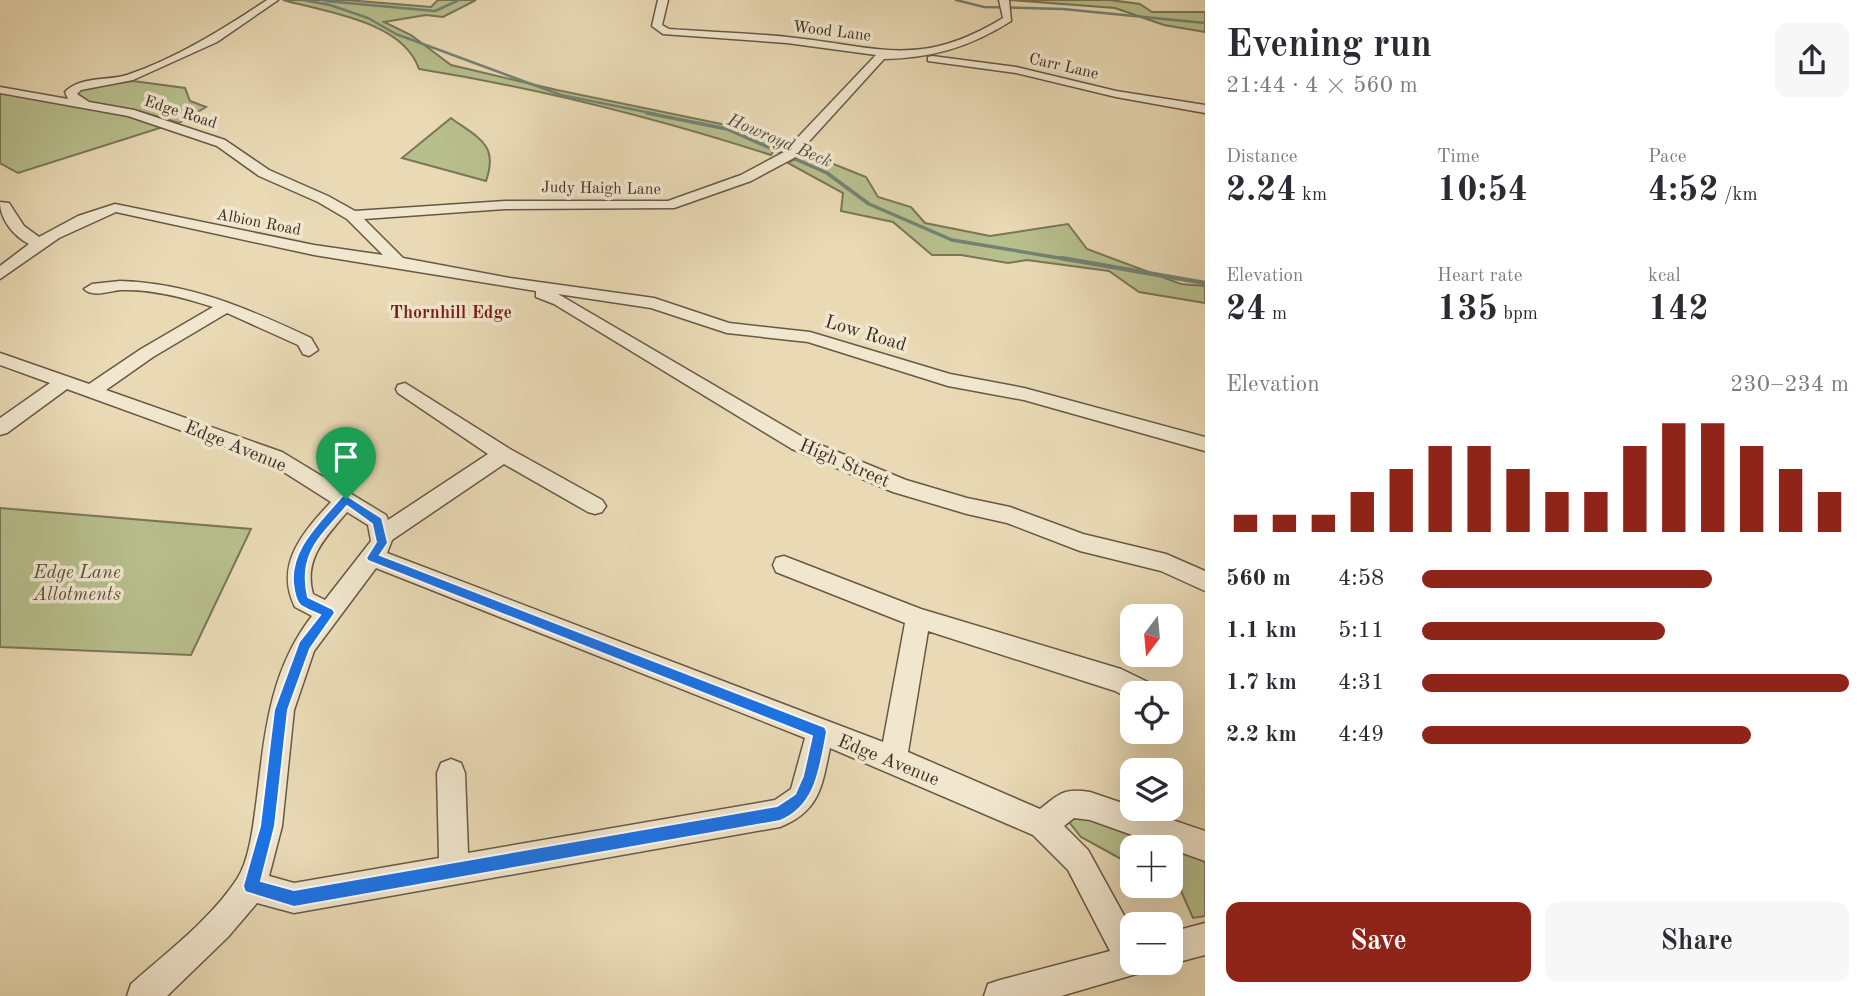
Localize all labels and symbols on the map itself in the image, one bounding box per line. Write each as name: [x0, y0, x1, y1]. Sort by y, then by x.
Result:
street label: Wood Lane: [792, 19, 872, 45]
street label: Carr Lane: [1027, 51, 1100, 83]
street label: Edge Road: [142, 94, 219, 132]
water label: Howroyd Beck: [724, 110, 835, 171]
street label: Judy Haigh Lane: [541, 180, 661, 198]
street label: Albion Road: [215, 207, 302, 239]
district label: Thornhill Edge: [390, 304, 512, 322]
street label: Low Road: [822, 313, 908, 356]
street label: Edge Avenue: [182, 418, 289, 476]
pin: [316, 427, 376, 499]
street label: High Street: [796, 437, 892, 492]
park label: Edge Lane Allotments: [32, 564, 121, 605]
north arrow: [1120, 604, 1183, 667]
street label: Edge Avenue: [835, 732, 942, 790]

